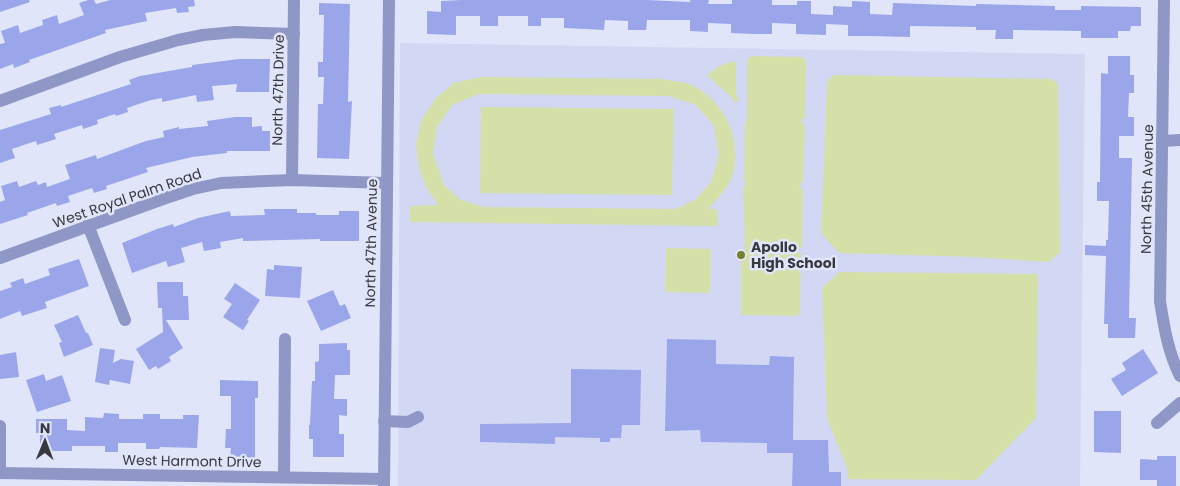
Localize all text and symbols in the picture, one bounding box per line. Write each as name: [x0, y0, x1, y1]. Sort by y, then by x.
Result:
street label: North 47th Drive: [267, 34, 289, 146]
street label: North 45th Avenue: [1136, 124, 1158, 254]
street label: West Royal Palm Road: [50, 163, 204, 233]
street label: North 47th Avenue: [360, 178, 382, 307]
place label: Apollo High School: [751, 237, 836, 273]
marker: Apollo High School: [735, 249, 747, 261]
north arrow: [20, 416, 70, 466]
text: N: [40, 418, 51, 438]
street label: West Harmont Drive: [122, 450, 262, 472]

